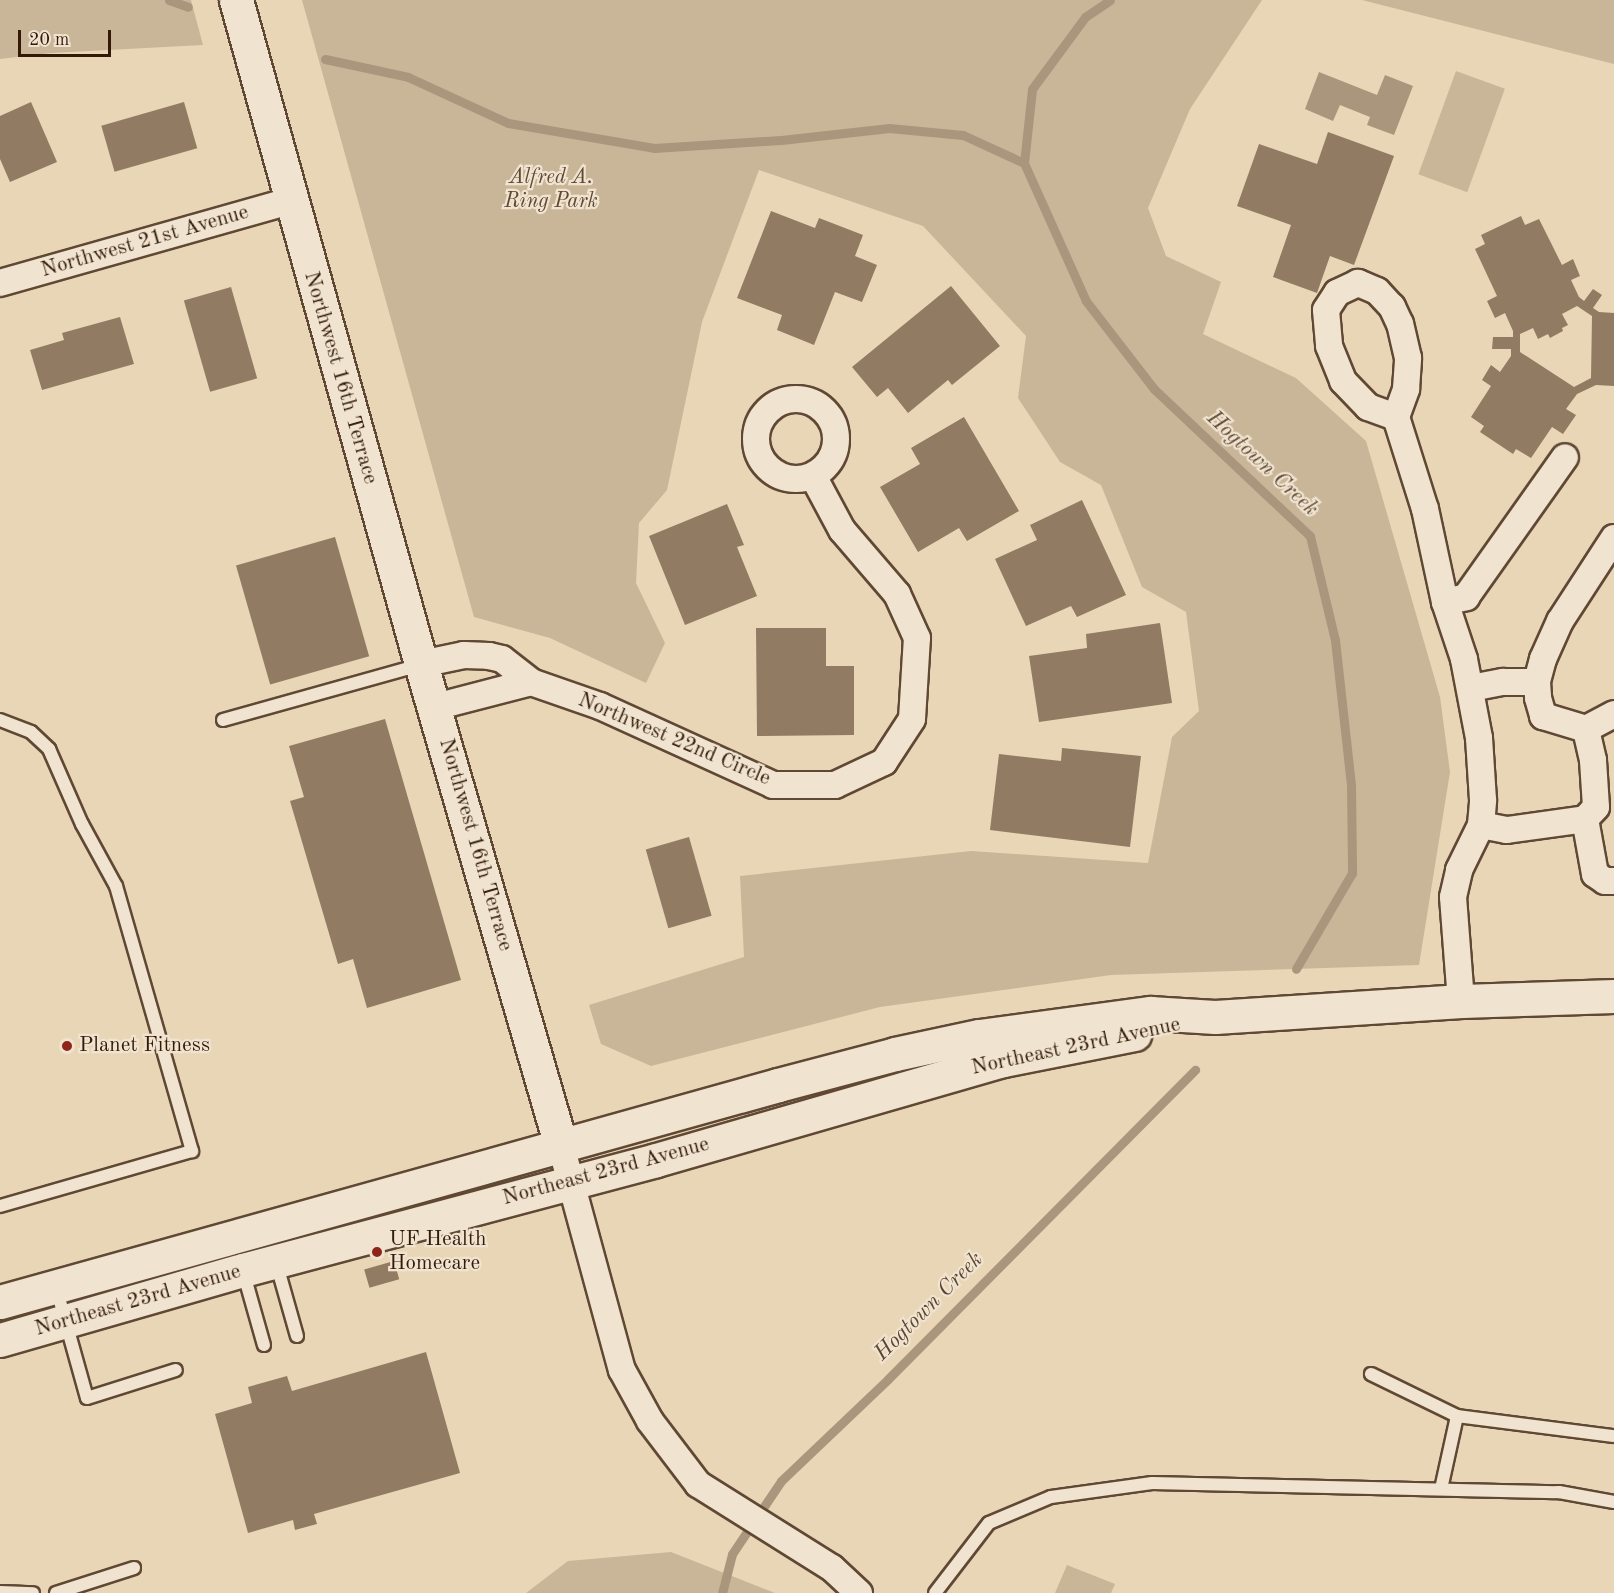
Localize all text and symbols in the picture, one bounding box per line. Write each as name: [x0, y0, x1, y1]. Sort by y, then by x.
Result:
scale bar: [21, 18, 114, 56]
text: 20 m: [29, 31, 69, 49]
park label: Alfred A. Ring Park: [504, 165, 598, 215]
street label: Northwest 21st Avenue: [38, 200, 252, 284]
street label: Northwest 16th Terrace: [298, 269, 382, 487]
water label: Hogtown Creek: [1201, 406, 1323, 522]
street label: Northwest 22nd Circle: [574, 688, 774, 792]
street label: Northwest 16th Terrace: [433, 736, 517, 954]
street label: Northeast 23rd Avenue: [969, 1013, 1183, 1081]
place label: Planet Fitness: [79, 1033, 210, 1059]
marker: Planet Fitness: [60, 1039, 74, 1053]
street label: Northeast 23rd Avenue: [500, 1132, 712, 1212]
place label: UF Health Homecare: [389, 1227, 486, 1277]
marker: UF Health Homecare: [370, 1245, 384, 1259]
water label: Hogtown Creek: [869, 1247, 989, 1367]
street label: Northeast 23rd Avenue: [32, 1260, 244, 1342]

